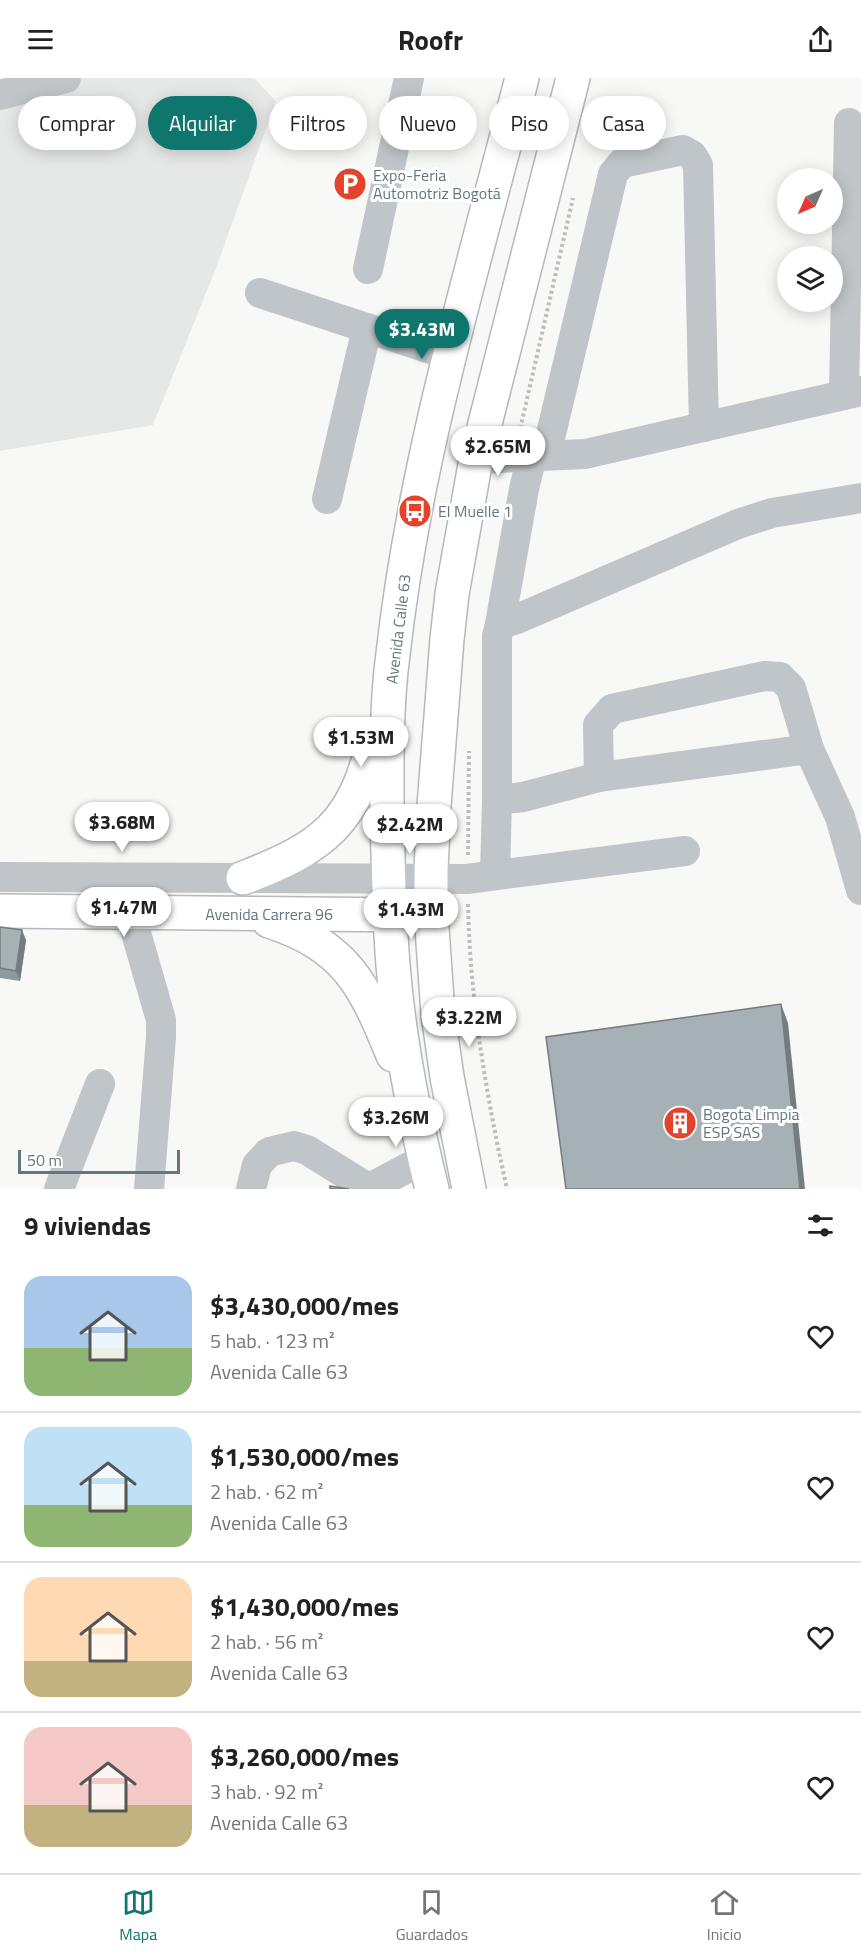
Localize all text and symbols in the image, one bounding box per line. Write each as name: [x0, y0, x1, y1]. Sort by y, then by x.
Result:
text: Roofr: [398, 19, 463, 60]
icon: menu: [24, 23, 57, 56]
icon: share: [804, 23, 837, 56]
chip: Comprar: [18, 96, 136, 150]
chip: Alquilar: [148, 96, 257, 150]
chip: Filtros: [269, 96, 367, 150]
chip: Nuevo: [379, 96, 477, 150]
chip: Piso: [489, 96, 569, 150]
chip: Casa: [581, 96, 666, 150]
place label: Expo-Feria Automotriz Bogotá: [373, 163, 501, 205]
parking icon: Expo-Feria Automotriz Bogotá: [332, 166, 368, 202]
north arrow: [777, 168, 843, 234]
map controls: [777, 168, 843, 312]
button: layers: [777, 246, 843, 312]
pin: $3.43M: [373, 309, 471, 360]
text: $3.43M: [388, 313, 456, 344]
pin: $2.65M: [449, 426, 547, 477]
text: $2.65M: [464, 430, 532, 461]
bus stop icon: El Muelle 1: [397, 493, 433, 529]
place label: El Muelle 1: [438, 499, 512, 523]
street label: Avenida Calle 63: [379, 573, 417, 685]
pin: $1.53M: [312, 717, 410, 768]
text: $1.53M: [327, 721, 395, 752]
pin: $3.68M: [73, 802, 171, 853]
pin: $2.42M: [361, 804, 459, 855]
text: $3.68M: [88, 806, 156, 837]
text: $2.42M: [376, 808, 444, 839]
pin: $1.47M: [75, 887, 173, 938]
pin: $1.43M: [362, 889, 460, 940]
text: $1.47M: [90, 891, 158, 922]
text: $1.43M: [377, 893, 445, 924]
street label: Avenida Carrera 96: [205, 902, 333, 926]
pin: $3.22M: [420, 997, 518, 1048]
text: $3.22M: [435, 1001, 503, 1032]
pin: $3.26M: [347, 1097, 445, 1148]
text: $3.26M: [362, 1101, 430, 1132]
place label: Bogota Limpia ESP SAS: [703, 1102, 800, 1144]
building icon: Bogota Limpia ESP SAS: [662, 1105, 698, 1141]
scale bar: [18, 1147, 180, 1174]
text: 50 m: [27, 1148, 62, 1172]
text: 9 viviendas: [24, 1206, 151, 1245]
icon: filters: [804, 1209, 837, 1242]
text: $3,430,000/mes: [210, 1286, 399, 1325]
icon: home: [72, 1300, 144, 1372]
icon: heart: [804, 1320, 837, 1353]
text: 5 hab. · 123 m²: [210, 1325, 335, 1356]
text: Avenida Calle 63: [210, 1356, 348, 1387]
text: $1,530,000/mes: [210, 1437, 399, 1476]
icon: home: [72, 1451, 144, 1523]
icon: heart: [804, 1471, 837, 1504]
text: 2 hab. · 62 m²: [210, 1476, 323, 1507]
text: Avenida Calle 63: [210, 1507, 348, 1538]
text: $1,430,000/mes: [210, 1587, 399, 1626]
icon: home: [72, 1601, 144, 1673]
icon: heart: [804, 1621, 837, 1654]
text: 2 hab. · 56 m²: [210, 1626, 323, 1657]
text: Avenida Calle 63: [210, 1657, 348, 1688]
text: $3,260,000/mes: [210, 1737, 399, 1776]
icon: home: [72, 1751, 144, 1823]
icon: heart: [804, 1771, 837, 1804]
text: 3 hab. · 92 m²: [210, 1776, 323, 1807]
text: Avenida Calle 63: [210, 1807, 348, 1838]
tab: Mapa: [119, 1886, 157, 1946]
tab: Guardados: [396, 1886, 468, 1946]
tab: Inicio: [707, 1886, 742, 1946]

